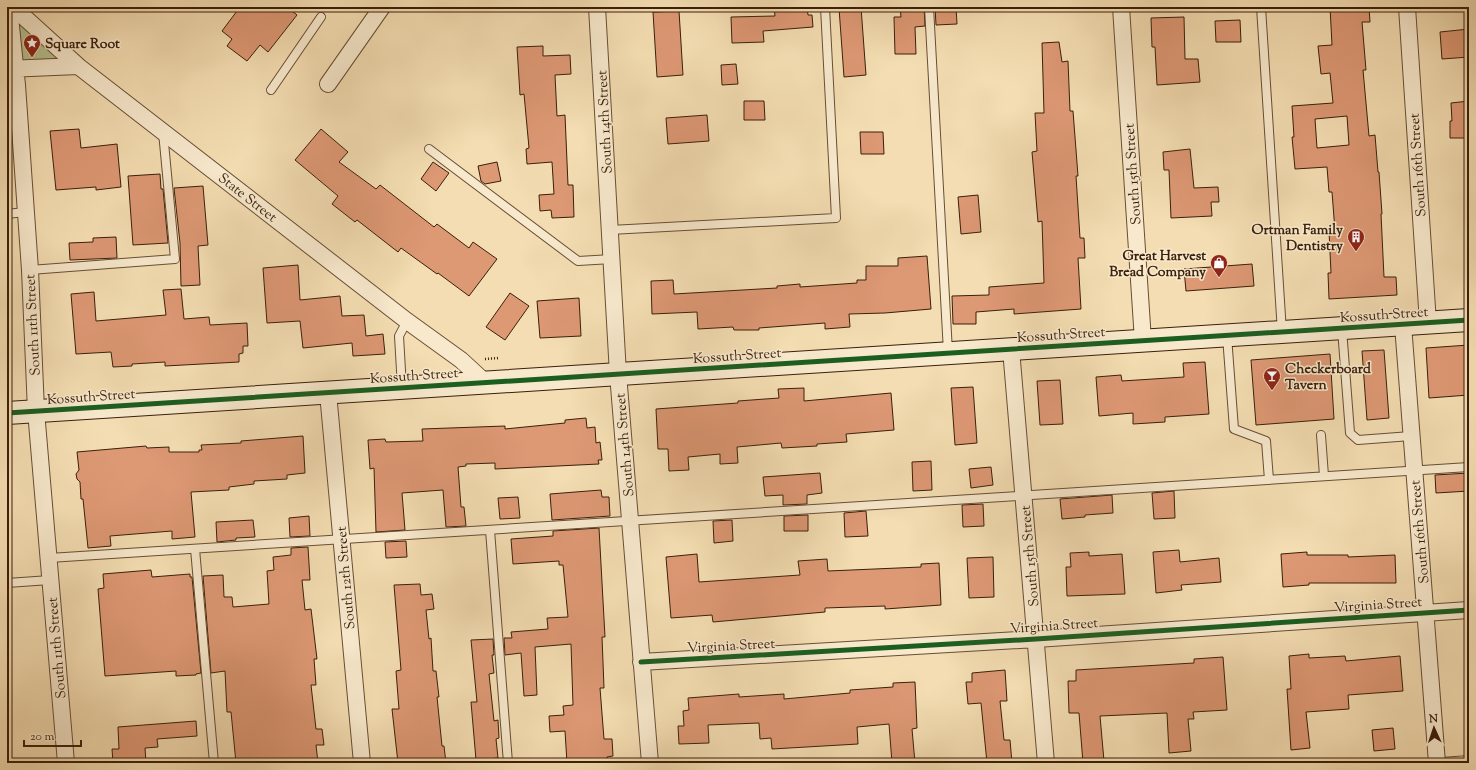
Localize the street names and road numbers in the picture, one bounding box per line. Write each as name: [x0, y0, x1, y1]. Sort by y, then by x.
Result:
street label: South 14th Street: [593, 69, 619, 174]
street label: South 16th Street: [1405, 112, 1433, 217]
street label: South 15th Street: [1120, 122, 1148, 225]
street label: State Street: [213, 169, 281, 228]
street label: South 11th Street: [21, 273, 47, 376]
street label: Kossuth Street: [1339, 303, 1429, 329]
street label: Kossuth Street: [1016, 323, 1106, 349]
street label: Kossuth Street: [692, 344, 782, 370]
street label: Kossuth Street: [369, 364, 459, 390]
street label: Kossuth Street: [46, 385, 136, 411]
street label: South 14th Street: [611, 392, 640, 497]
street label: South 16th Street: [1406, 479, 1435, 584]
street label: South 15th Street: [1017, 504, 1045, 607]
street label: South 12th Street: [333, 525, 361, 630]
street label: Virginia Street: [1333, 593, 1423, 619]
street label: South 11th Street: [44, 596, 72, 699]
street label: Virginia Street: [1009, 614, 1099, 640]
street label: Virginia Street: [687, 635, 776, 659]

